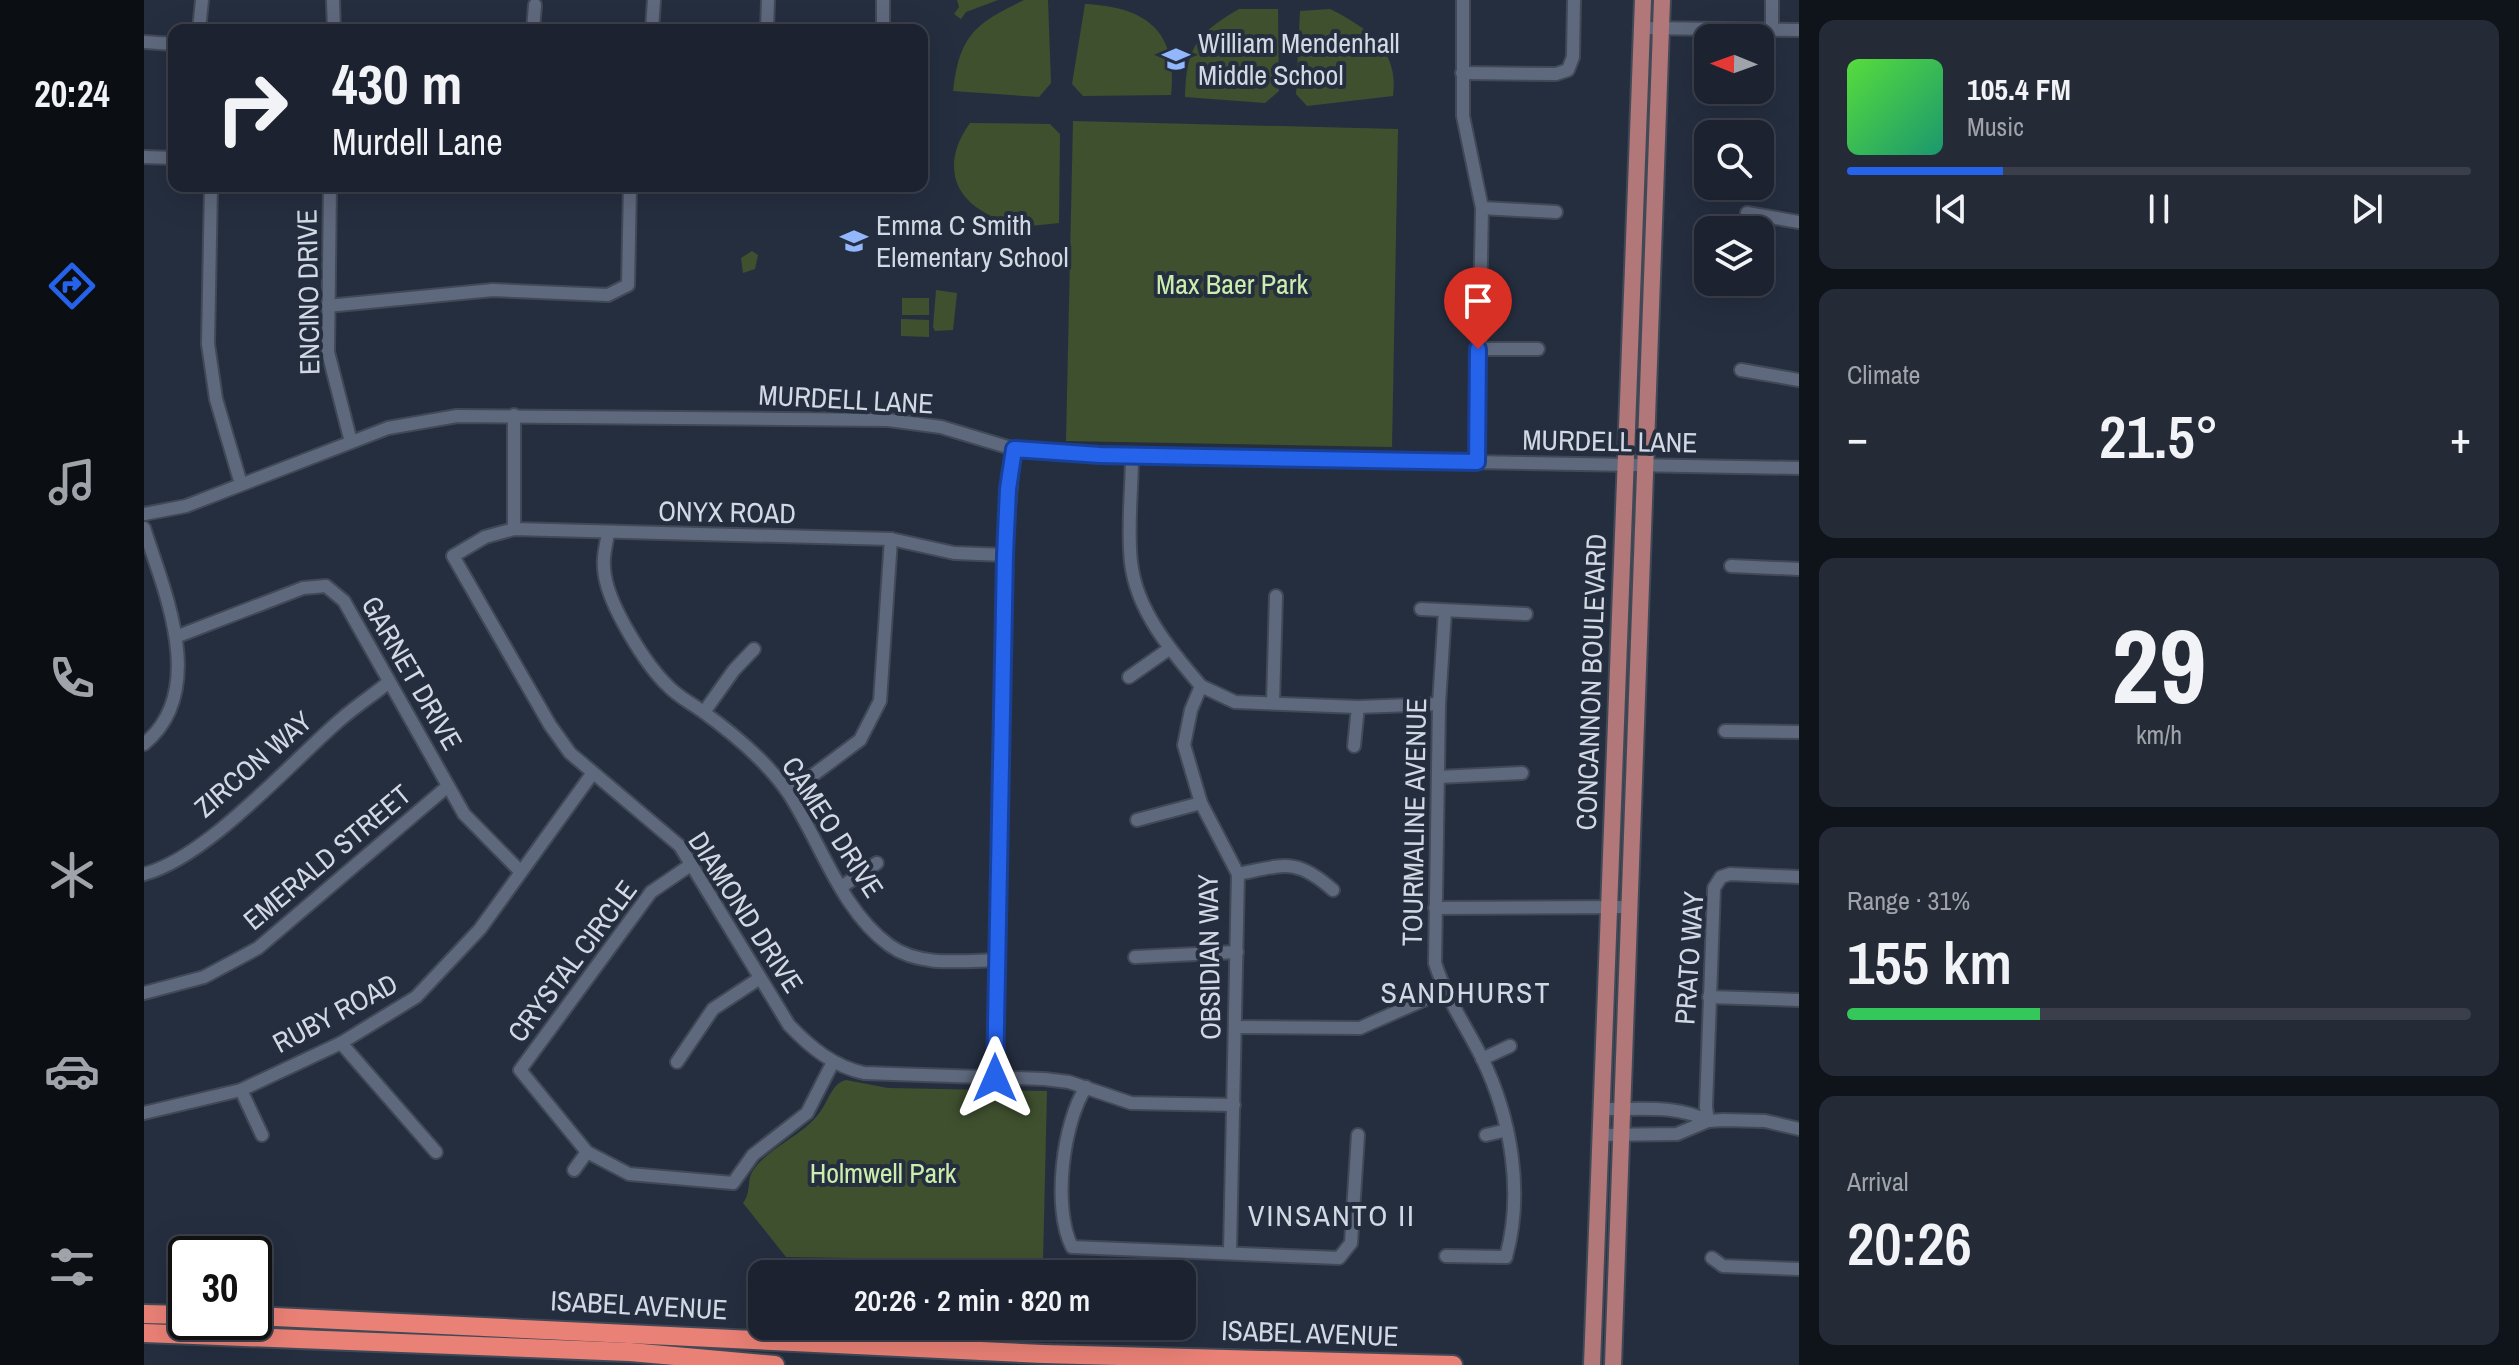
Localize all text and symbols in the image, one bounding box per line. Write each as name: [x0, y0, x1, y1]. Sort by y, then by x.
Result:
place label: William Mendenhall Middle School: [1198, 24, 1400, 94]
north arrow: [1694, 24, 1774, 104]
map controls: [1694, 24, 1774, 296]
school or university icon: William Mendenhall Middle School: [1161, 44, 1191, 74]
text: 430 m: [332, 46, 462, 121]
icon: right: [200, 56, 304, 160]
text: 105.4 FM: [1967, 69, 2071, 109]
text: 20:24: [34, 70, 110, 118]
text: Music: [1967, 109, 2024, 144]
text: Murdell Lane: [332, 118, 503, 166]
button: search: [1694, 120, 1774, 200]
icon: previous: [1929, 187, 1973, 231]
icon: pause: [2137, 187, 2181, 231]
icon: next: [2345, 187, 2389, 231]
place label: Emma C Smith Elementary School: [876, 206, 1069, 276]
street label: ENCINO DRIVE: [288, 209, 328, 375]
button: layers: [1694, 216, 1774, 296]
school or university icon: Emma C Smith Elementary School: [839, 226, 869, 256]
icon: directions: [44, 258, 100, 314]
park label: Max Baer Park: [1156, 265, 1308, 303]
pin: [1444, 267, 1512, 349]
icon: arrive: [1456, 279, 1500, 323]
text: Climate: [1847, 357, 1920, 392]
street label: MURDELL LANE: [758, 375, 934, 423]
text: 21.5°: [2099, 396, 2219, 477]
text: −: [1847, 407, 1868, 467]
text: +: [2450, 407, 2471, 467]
street label: MURDELL LANE: [1522, 420, 1698, 462]
icon: music: [44, 454, 100, 510]
street label: ONYX ROAD: [658, 492, 796, 532]
street label: CONCANNON BOULEVARD: [1567, 533, 1615, 831]
street label: GARNET DRIVE: [353, 589, 471, 757]
text: 29: [2112, 595, 2206, 735]
icon: phone: [44, 650, 100, 706]
street label: TOURMALINE AVENUE: [1393, 698, 1435, 946]
street label: ZIRCON WAY: [186, 702, 320, 826]
text: km/h: [2136, 717, 2182, 752]
street label: CAMEO DRIVE: [773, 749, 893, 905]
street label: EMERALD STREET: [235, 776, 419, 938]
street label: DIAMOND DRIVE: [680, 824, 812, 1000]
icon: climate: [44, 847, 100, 903]
street label: CRYSTAL CIRCLE: [499, 872, 645, 1050]
street label: OBSIDIAN WAY: [1189, 873, 1229, 1040]
text: Range · 31%: [1847, 883, 1970, 918]
street label: PRATO WAY: [1665, 890, 1713, 1026]
text: 155 km: [1847, 922, 2012, 1003]
street label: RUBY ROAD: [266, 964, 404, 1062]
district label: SANDHURST: [1380, 972, 1552, 1012]
position arrow: [953, 1036, 1037, 1120]
icon: car: [44, 1043, 100, 1099]
park label: Holmwell Park: [810, 1154, 957, 1192]
text: Arrival: [1847, 1164, 1909, 1199]
district label: VINSANTO II: [1248, 1195, 1416, 1235]
text: 20:26: [1847, 1203, 1972, 1284]
speed limit sign: 30: [168, 1236, 272, 1340]
icon: filters: [44, 1239, 100, 1295]
text: 20:26 · 2 min · 820 m: [854, 1280, 1090, 1320]
street label: ISABEL AVENUE: [549, 1281, 729, 1329]
street label: ISABEL AVENUE: [1221, 1311, 1399, 1355]

